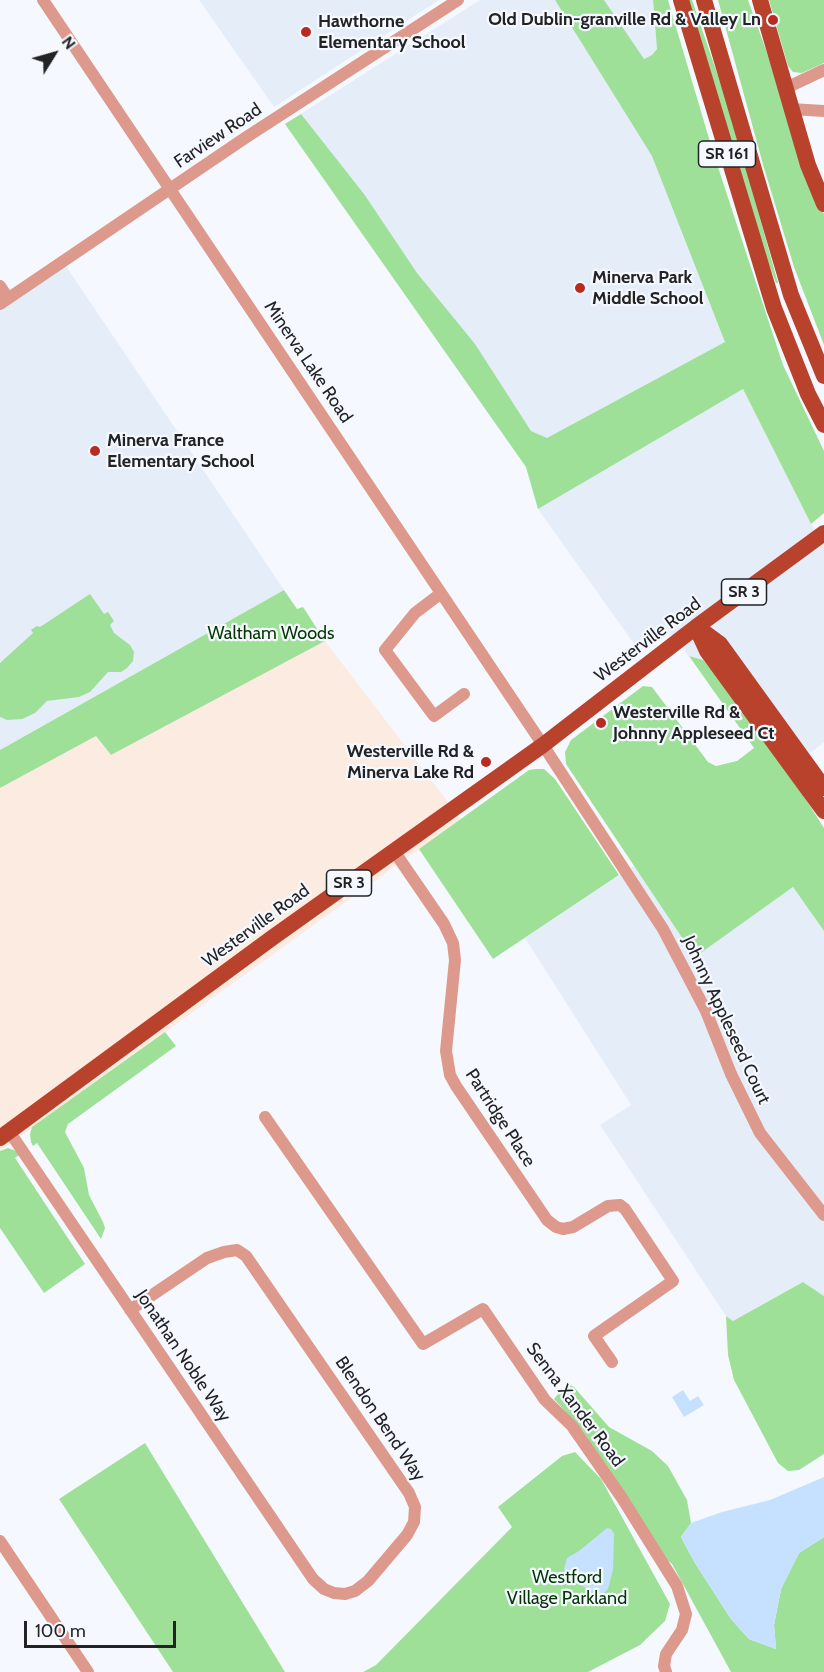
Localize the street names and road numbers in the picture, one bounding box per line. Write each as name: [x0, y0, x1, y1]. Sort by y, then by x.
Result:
street label: Farview Road: [170, 99, 266, 173]
road number: SR 161: [698, 141, 756, 167]
street label: Minerva Lake Road: [259, 297, 357, 427]
road number: SR 3: [722, 579, 766, 605]
street label: Westerville Road: [591, 593, 705, 687]
road number: SR 3: [326, 870, 372, 896]
street label: Westerville Road: [198, 880, 314, 972]
street label: Johnny Appleseed Court: [677, 932, 775, 1108]
street label: Partridge Place: [460, 1065, 540, 1171]
street label: Jonathan Noble Way: [131, 1286, 235, 1426]
street label: Senna Xander Road: [521, 1339, 629, 1471]
street label: Blendon Bend Way: [330, 1353, 430, 1485]

